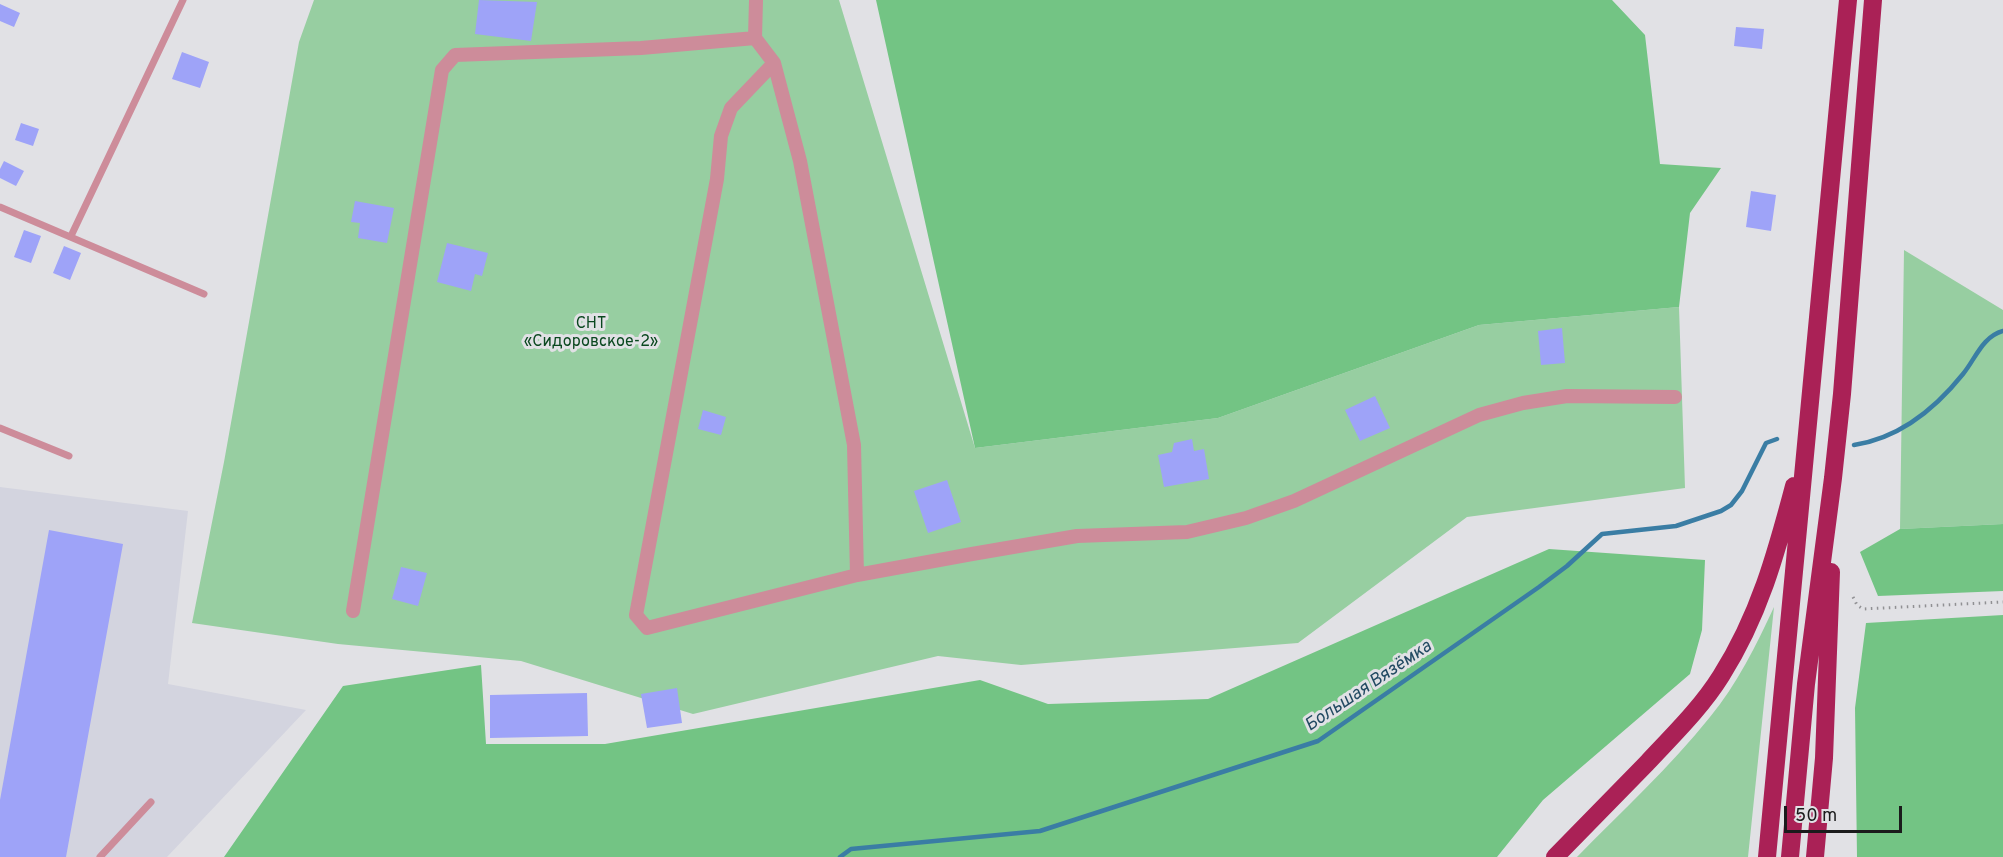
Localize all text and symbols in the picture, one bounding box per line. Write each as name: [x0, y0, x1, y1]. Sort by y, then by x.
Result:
park label: СНТ «Сидоровское-2»: [524, 315, 658, 353]
water label: Большая Вязёмка: [1301, 637, 1437, 737]
scale bar: [1787, 794, 1906, 832]
text: 50 m: [1795, 805, 1837, 828]

